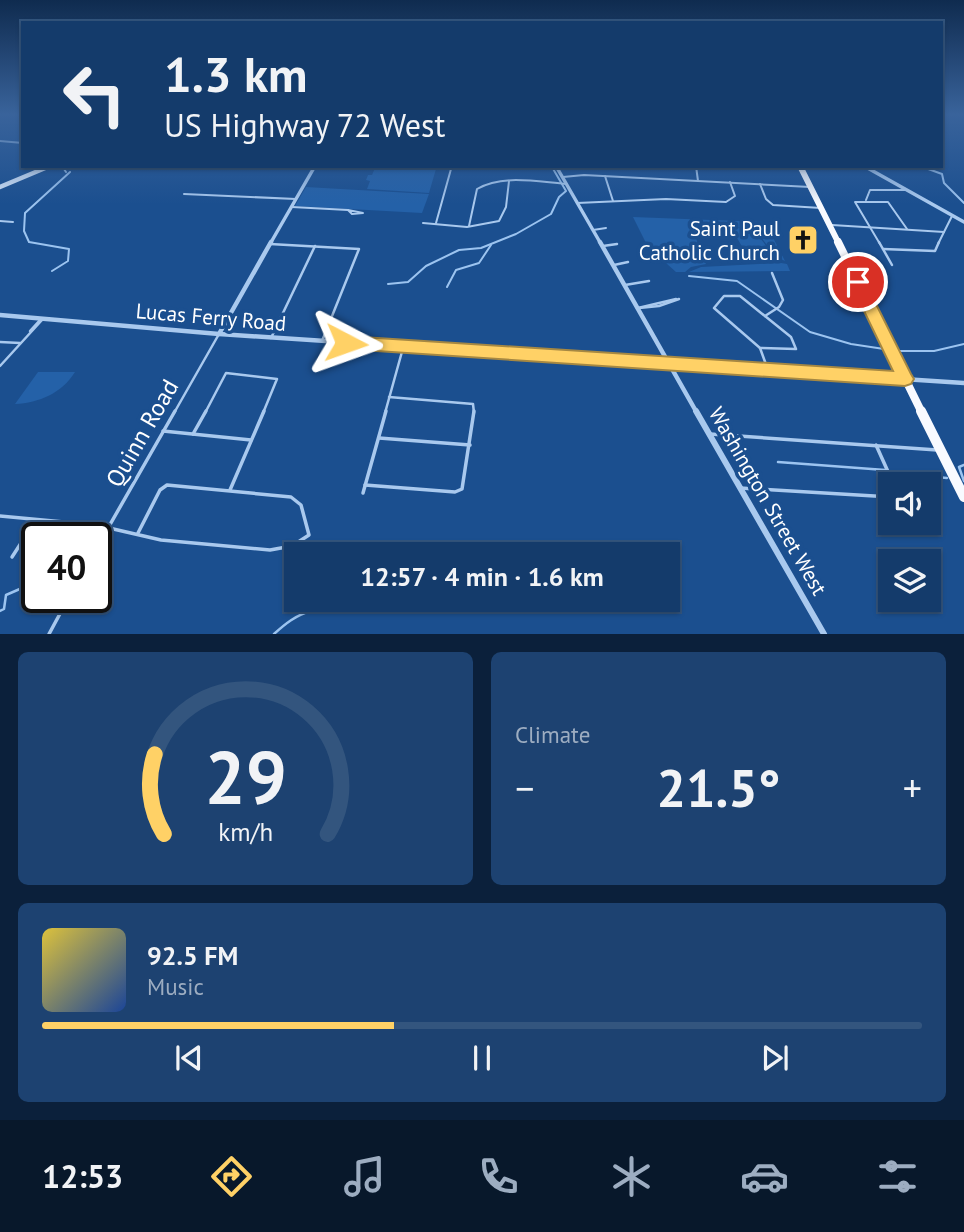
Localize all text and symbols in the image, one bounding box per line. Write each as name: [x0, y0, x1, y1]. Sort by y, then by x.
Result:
text: 1.3 km: [164, 42, 308, 106]
icon: left: [49, 49, 140, 140]
text: US Highway 72 West: [164, 104, 445, 146]
place label: Saint Paul Catholic Church: [639, 215, 780, 266]
church icon: Saint Paul Catholic Church: [786, 223, 820, 257]
pin: [828, 252, 888, 312]
icon: arrive: [839, 263, 877, 301]
street label: Lucas Ferry Road: [135, 297, 287, 337]
position arrow: [309, 306, 383, 380]
street label: Quinn Road: [99, 374, 185, 492]
street label: Washington Street West: [703, 402, 833, 600]
map controls: [878, 472, 941, 612]
button: sound: [878, 472, 941, 535]
speed limit sign: 40: [21, 522, 112, 613]
button: layers: [878, 549, 941, 612]
text: 12:57 · 4 min · 1.6 km: [360, 560, 604, 593]
text: Climate: [515, 720, 590, 749]
text: 29: [204, 731, 287, 825]
text: 21.5°: [657, 754, 780, 821]
text: −: [515, 763, 534, 812]
text: +: [903, 763, 922, 812]
text: km/h: [218, 816, 273, 848]
text: 92.5 FM: [147, 939, 238, 972]
text: Music: [147, 972, 204, 1001]
icon: previous: [170, 1039, 208, 1077]
icon: pause: [463, 1039, 501, 1077]
icon: next: [756, 1039, 794, 1077]
icon: directions: [207, 1152, 256, 1201]
icon: music: [340, 1152, 389, 1201]
icon: phone: [474, 1152, 523, 1201]
icon: climate: [607, 1152, 656, 1201]
icon: car: [740, 1152, 789, 1201]
icon: filters: [873, 1152, 922, 1201]
text: 12:53: [42, 1155, 123, 1197]

